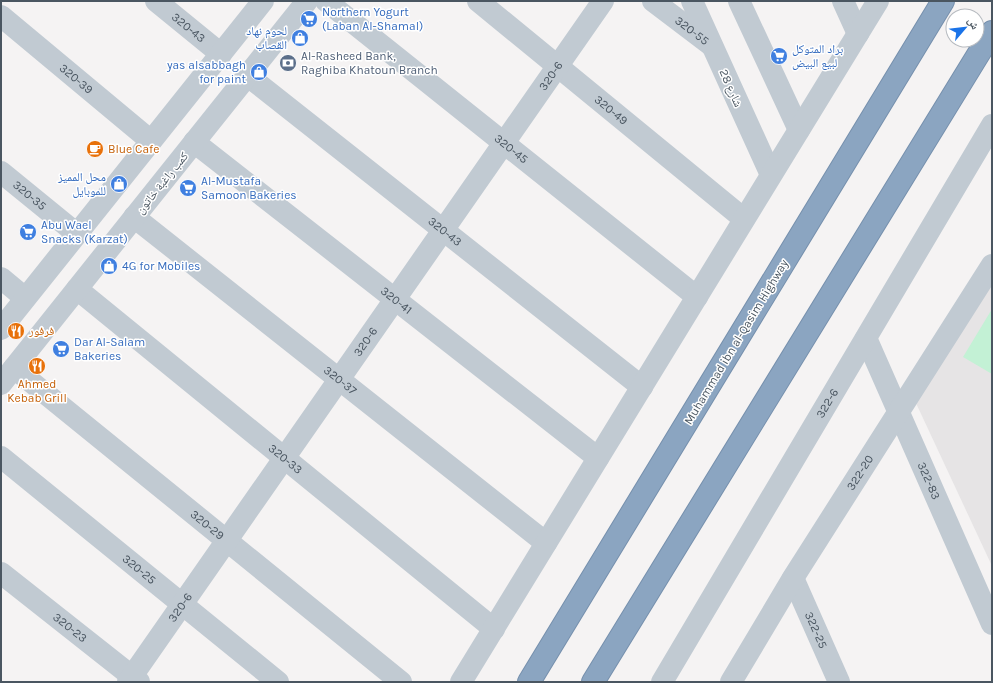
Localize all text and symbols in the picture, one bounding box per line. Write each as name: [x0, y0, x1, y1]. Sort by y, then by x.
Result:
place label: Northern Yogurt (Laban Al-Shamal): [322, 5, 423, 33]
north arrow: [945, 8, 985, 48]
supermarket icon: Northern Yogurt (Laban Al-Shamal): [299, 9, 319, 29]
street label: 320-43: [169, 10, 208, 45]
street label: 320-55: [672, 13, 712, 48]
text: ش: [964, 15, 982, 33]
place label: لحوم نهاد القصاب: [246, 24, 287, 52]
shop icon: لحوم نهاد القصاب: [290, 28, 310, 48]
place label: براد المتوكل لبيع البيض: [792, 42, 843, 70]
supermarket icon: براد المتوكل لبيع البيض: [769, 46, 789, 66]
place label: Al-Rasheed Bank, Raghiba Khatoun Branch: [301, 49, 438, 77]
bank icon: Al-Rasheed Bank, Raghiba Khatoun Branch: [278, 53, 298, 73]
place label: yas alsabbagh for paint: [166, 58, 246, 86]
street label: 320-6: [536, 59, 566, 93]
street label: 320-39: [57, 61, 96, 97]
shop icon: yas alsabbagh for paint: [249, 62, 269, 82]
street label: شارع 28: [716, 67, 746, 110]
street label: 320-49: [591, 92, 631, 128]
street label: 320-45: [492, 131, 531, 167]
cafe icon: Blue Cafe: [85, 139, 105, 159]
place label: Blue Cafe: [108, 142, 159, 156]
street label: كمب راغبة خاتون: [133, 149, 191, 217]
place label: محل المميز للموبايل: [57, 170, 106, 198]
shop icon: محل المميز للموبايل: [109, 174, 129, 194]
place label: Al-Mustafa Samoon Bakeries: [201, 174, 297, 202]
street label: 320-35: [10, 178, 49, 213]
supermarket icon: Al-Mustafa Samoon Bakeries: [178, 178, 198, 198]
street label: 320-43: [425, 214, 465, 249]
place label: Abu Wael Snacks (Karzat): [41, 218, 128, 246]
supermarket icon: Abu Wael Snacks (Karzat): [18, 222, 38, 242]
shop icon: 4G for Mobiles: [99, 256, 119, 276]
street label: Muhammad ibn al-Qasim Highway: [681, 257, 791, 427]
place label: 4G for Mobiles: [122, 259, 200, 273]
street label: 320-41: [378, 284, 415, 317]
restaurant icon: فرفور: [6, 321, 26, 341]
place label: فرفور: [28, 324, 54, 338]
street label: 320-6: [350, 324, 380, 359]
place label: Dar Al-Salam Bakeries: [74, 335, 145, 363]
supermarket icon: Dar Al-Salam Bakeries: [51, 339, 71, 359]
restaurant icon: Ahmed Kebab Grill: [27, 356, 47, 376]
street label: 320-37: [321, 363, 360, 398]
place label: Ahmed Kebab Grill: [7, 377, 67, 405]
street label: 322-6: [813, 386, 841, 421]
street label: 320-33: [266, 441, 305, 477]
street label: 322-20: [844, 452, 876, 493]
street label: 322-83: [914, 460, 943, 502]
street label: 320-29: [188, 507, 227, 543]
street label: 320-25: [120, 551, 159, 587]
street label: 320-6: [165, 590, 195, 625]
street label: 322-25: [802, 609, 830, 651]
street label: 320-23: [50, 610, 90, 645]

